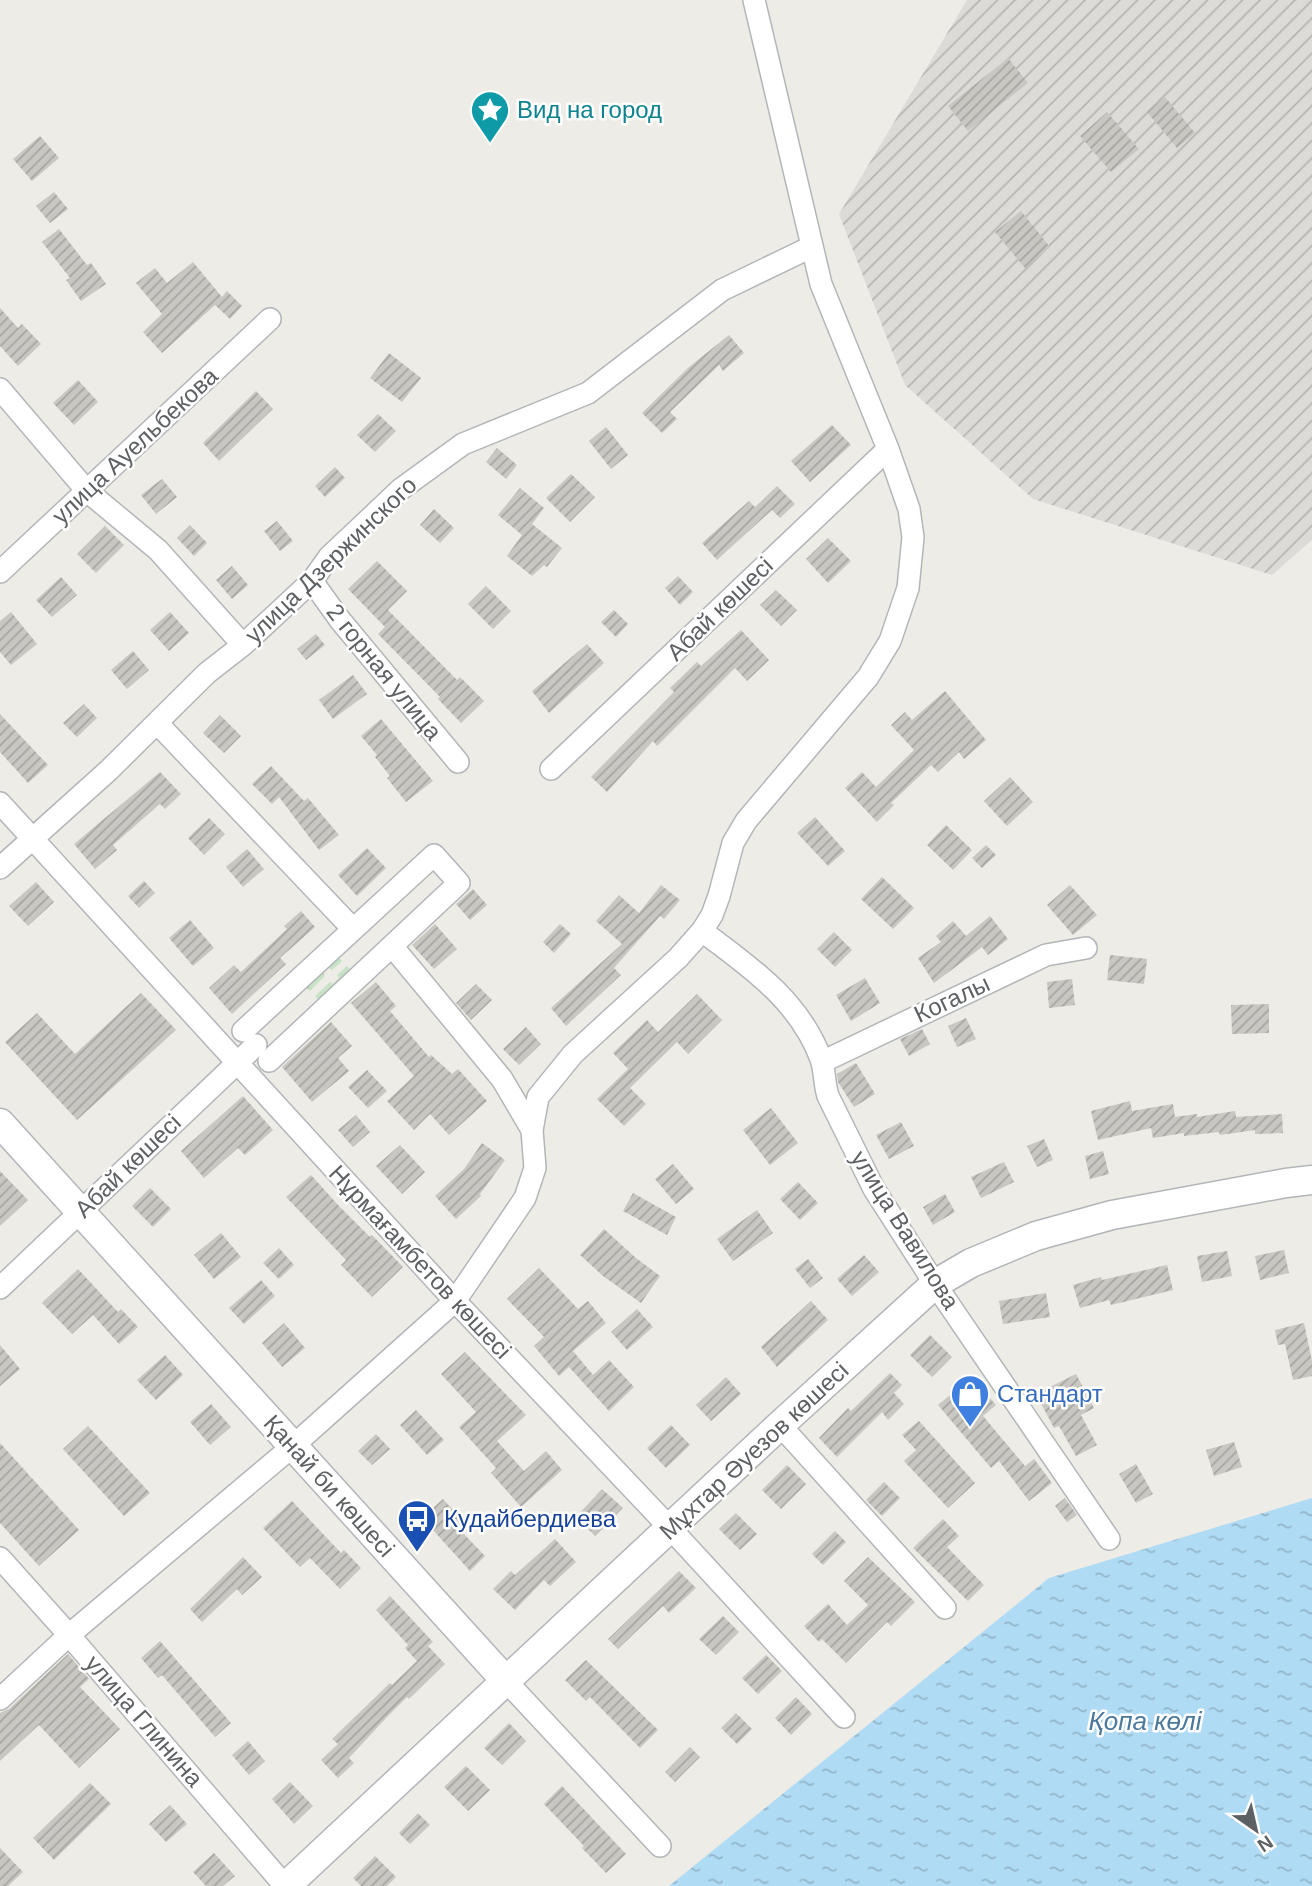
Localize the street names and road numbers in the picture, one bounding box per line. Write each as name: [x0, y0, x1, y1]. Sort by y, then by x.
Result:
street label: улица Ауельбекова: [46, 362, 223, 529]
street label: улица Дзержинского: [239, 471, 422, 648]
street label: Абай көшесі: [661, 552, 778, 666]
street label: 2 горная улица: [321, 598, 448, 746]
street label: Когалы: [910, 969, 994, 1028]
street label: Абай көшесі: [69, 1109, 186, 1223]
street label: улица Вавилова: [846, 1146, 965, 1314]
street label: Нұрмағамбетов көшесі: [324, 1160, 517, 1364]
street label: Мұхтар Әуезов көшесі: [654, 1356, 853, 1545]
street label: Қанай би көшесі: [259, 1409, 400, 1562]
street label: улица Глинина: [80, 1650, 209, 1792]

